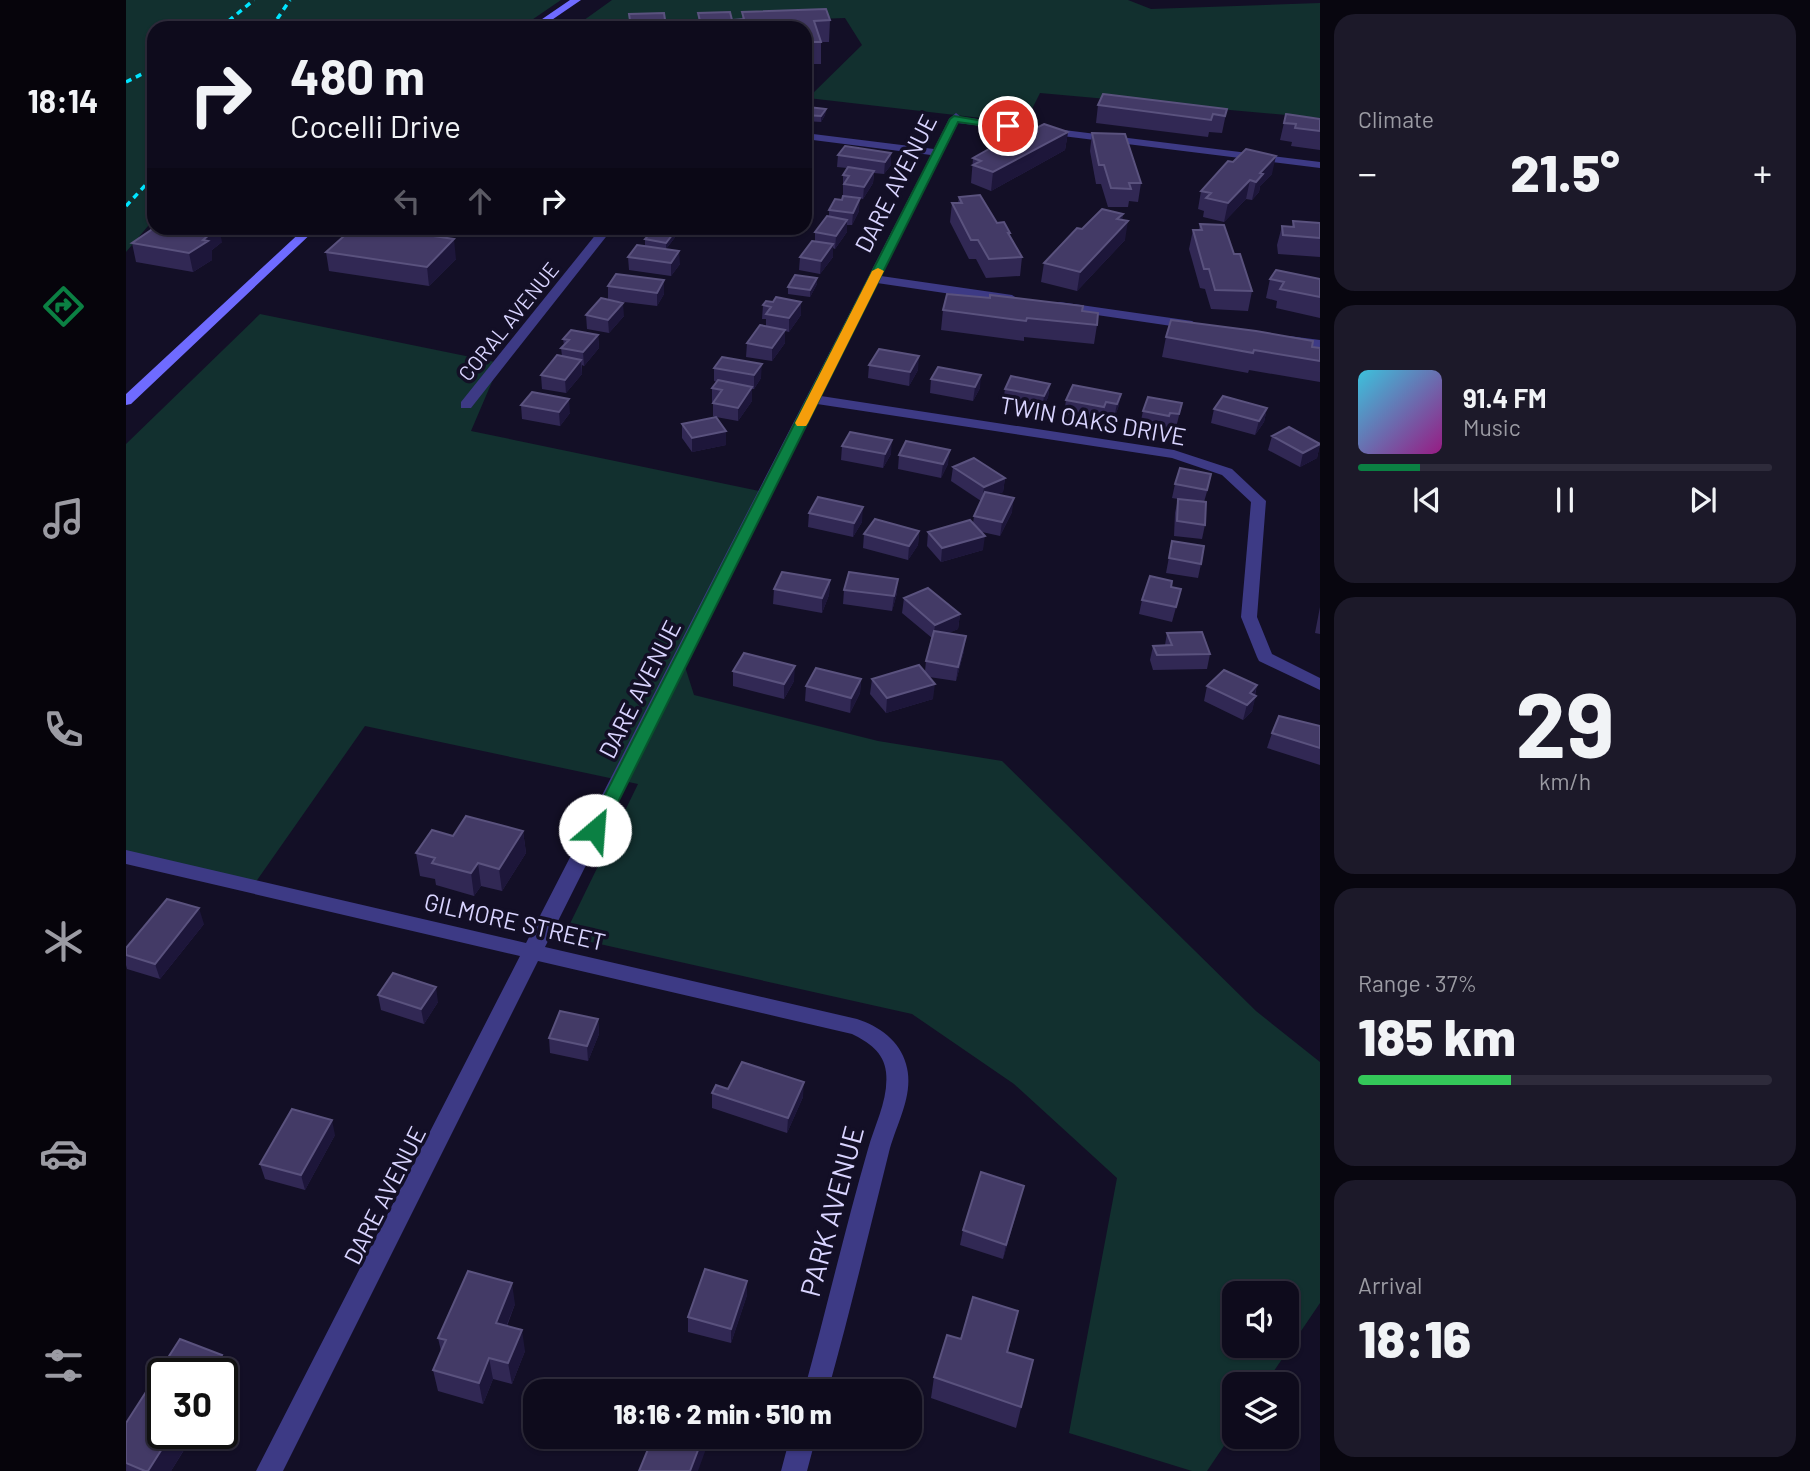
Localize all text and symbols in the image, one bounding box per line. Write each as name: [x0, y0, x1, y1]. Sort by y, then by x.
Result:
text: 480 m: [290, 46, 425, 105]
icon: right: [175, 49, 266, 140]
text: 18:14: [28, 81, 98, 119]
pin: [978, 96, 1038, 156]
text: Climate: [1358, 105, 1434, 133]
text: Cocelli Drive: [290, 106, 461, 144]
icon: arrive: [989, 107, 1027, 145]
street label: DARE AVENUE: [848, 109, 942, 257]
text: 21.5°: [1510, 140, 1620, 202]
text: −: [1358, 149, 1377, 195]
text: +: [1753, 149, 1772, 195]
icon: left: [388, 182, 426, 220]
icon: ahead: [461, 182, 499, 220]
icon: right: [534, 182, 572, 220]
street label: CORAL AVENUE: [453, 257, 563, 385]
icon: directions: [39, 282, 88, 331]
text: 91.4 FM: [1463, 382, 1547, 413]
street label: TWIN OAKS DRIVE: [998, 389, 1188, 451]
text: Music: [1463, 413, 1521, 441]
icon: previous: [1408, 481, 1446, 519]
icon: pause: [1546, 481, 1584, 519]
icon: next: [1684, 481, 1722, 519]
icon: music: [39, 494, 88, 543]
street label: DARE AVENUE: [592, 615, 686, 763]
text: 29: [1515, 667, 1615, 776]
icon: phone: [39, 705, 88, 754]
text: km/h: [1539, 767, 1591, 795]
position arrow: [558, 793, 632, 867]
street label: GILMORE STREET: [422, 886, 608, 956]
icon: climate: [39, 917, 88, 966]
text: Range · 37%: [1358, 969, 1477, 997]
text: 185 km: [1358, 1004, 1516, 1066]
street label: DARE AVENUE: [337, 1121, 431, 1269]
street label: PARK AVENUE: [792, 1122, 870, 1300]
icon: car: [39, 1129, 88, 1178]
text: Arrival: [1358, 1271, 1422, 1299]
map controls: [1222, 1281, 1299, 1449]
button: sound: [1222, 1281, 1299, 1358]
text: 18:16: [1358, 1306, 1471, 1368]
icon: filters: [39, 1341, 88, 1390]
speed limit sign: 30: [147, 1358, 238, 1449]
button: layers: [1222, 1372, 1299, 1449]
text: 18:16 · 2 min · 510 m: [613, 1398, 832, 1429]

